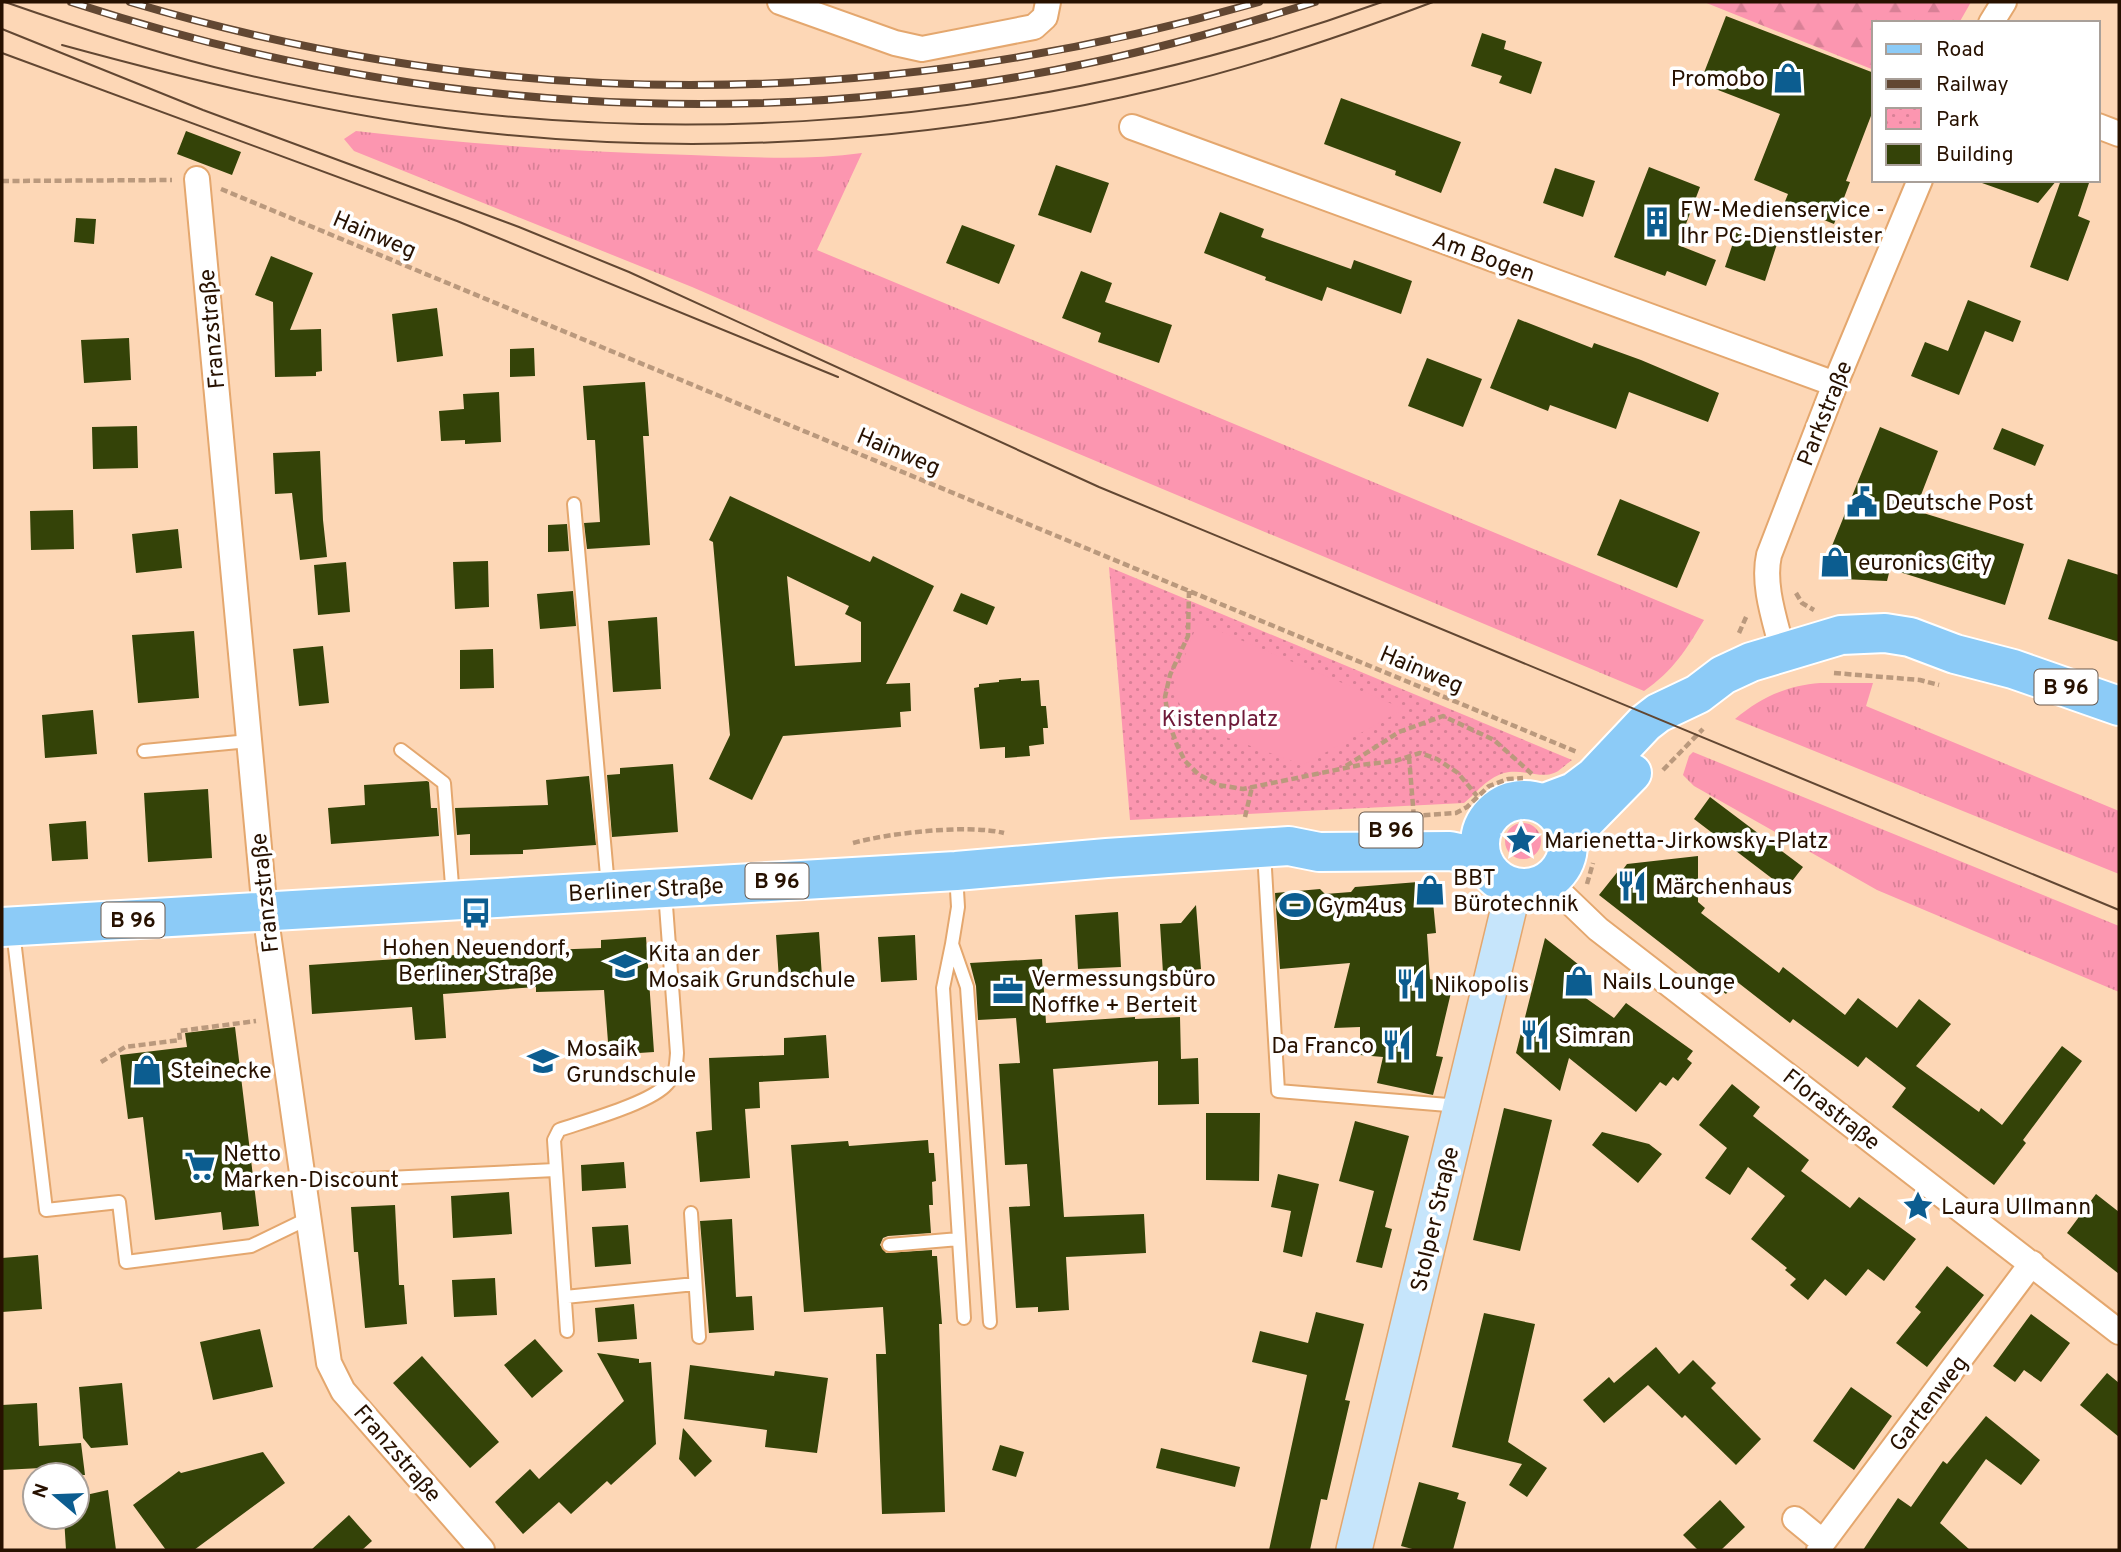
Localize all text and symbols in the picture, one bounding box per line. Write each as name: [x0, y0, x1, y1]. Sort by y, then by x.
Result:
legend: [1872, 21, 2100, 182]
text: Road: [1936, 37, 1985, 64]
shop icon: Promobo: [1771, 61, 1805, 95]
place label: Promobo: [1671, 66, 1765, 95]
text: Railway: [1936, 72, 2009, 99]
text: Park: [1936, 107, 1979, 134]
text: Building: [1936, 142, 2014, 169]
place label: FW-Medienservice - Ihr PC-Dienstleister: [1680, 197, 1885, 252]
building icon: FW-Medienservice - Ihr PC-Dienstleister: [1640, 205, 1674, 239]
street label: Hainweg: [328, 206, 420, 267]
street label: Am Bogen: [1428, 226, 1539, 290]
street label: Franzstraße: [194, 268, 233, 390]
street label: Parkstraße: [1792, 357, 1861, 471]
street label: Hainweg: [852, 423, 944, 484]
public building icon: Deutsche Post: [1845, 485, 1879, 519]
place label: Deutsche Post: [1885, 490, 2034, 519]
shop icon: euronics City: [1818, 545, 1852, 579]
place label: euronics City: [1858, 550, 1992, 579]
street label: Hainweg: [1375, 641, 1467, 702]
road number: B 96: [2035, 670, 2098, 704]
park label: Kistenplatz: [1162, 706, 1278, 735]
road number: B 96: [1360, 812, 1422, 848]
place icon: Marienetta-Jirkowsky-Platz: [1504, 823, 1538, 857]
place label: Marienetta-Jirkowsky-Platz: [1544, 828, 1829, 857]
street label: Franzstraße: [246, 831, 287, 954]
road number: B 96: [746, 864, 808, 898]
place label: BBT Bürotechnik: [1453, 865, 1579, 920]
restaurant icon: Märchenhaus: [1615, 869, 1649, 903]
street label: Berliner Straße: [568, 873, 725, 910]
shop icon: BBT Bürotechnik: [1413, 873, 1447, 907]
place label: Märchenhaus: [1655, 874, 1793, 903]
sports icon: Gym4us: [1278, 888, 1312, 922]
place label: Gym4us: [1318, 893, 1403, 922]
bus stop icon: Hohen Neuendorf, Berliner Straße: [459, 896, 493, 930]
road number: B 96: [102, 902, 164, 937]
place label: Hohen Neuendorf, Berliner Straße: [382, 935, 570, 990]
place label: Kita an der Mosaik Grundschule: [648, 941, 855, 996]
school or university icon: Kita an der Mosaik Grundschule: [608, 949, 642, 983]
shop icon: Nails Lounge: [1562, 964, 1596, 998]
place label: Vermessungsbüro Noffke + Berteit: [1031, 966, 1216, 1021]
restaurant icon: Nikopolis: [1394, 967, 1428, 1001]
place label: Nails Lounge: [1602, 969, 1735, 998]
place label: Nikopolis: [1434, 972, 1529, 1001]
office icon: Vermessungsbüro Noffke + Berteit: [991, 974, 1025, 1008]
restaurant icon: Simran: [1518, 1018, 1552, 1052]
place label: Simran: [1558, 1023, 1631, 1052]
restaurant icon: Da Franco: [1380, 1028, 1414, 1062]
place label: Da Franco: [1271, 1033, 1374, 1062]
place label: Mosaik Grundschule: [566, 1036, 696, 1091]
school or university icon: Mosaik Grundschule: [526, 1044, 560, 1078]
shop icon: Steinecke: [130, 1053, 164, 1087]
place label: Steinecke: [170, 1058, 272, 1087]
street label: Florastraße: [1776, 1064, 1885, 1158]
place label: Netto Marken-Discount: [223, 1141, 399, 1196]
street label: Stolper Straße: [1406, 1144, 1467, 1295]
supermarket icon: Netto Marken-Discount: [183, 1149, 217, 1183]
place icon: Laura Ullmann: [1901, 1189, 1935, 1223]
place label: Laura Ullmann: [1941, 1194, 2091, 1223]
street label: Gartenweg: [1884, 1351, 1976, 1458]
street label: Franzstraße: [346, 1400, 447, 1510]
north arrow: [21, 1461, 91, 1531]
text: N: [28, 1481, 55, 1501]

